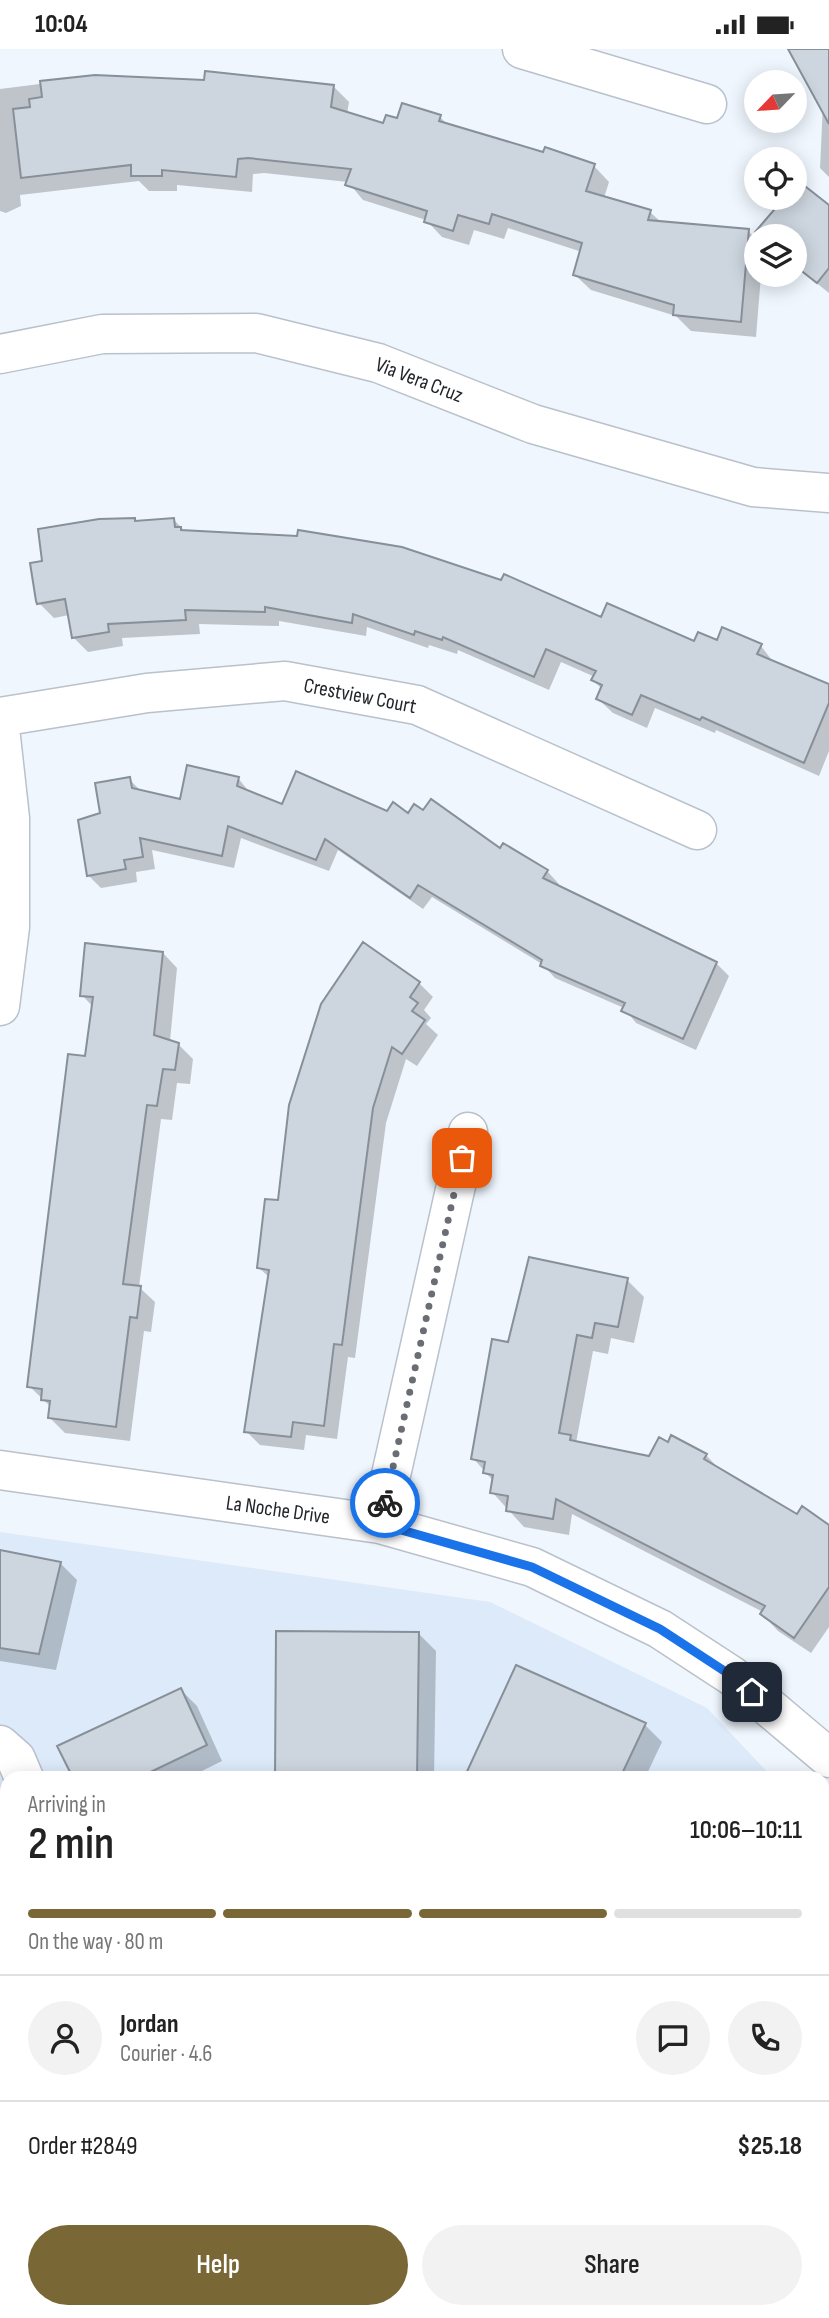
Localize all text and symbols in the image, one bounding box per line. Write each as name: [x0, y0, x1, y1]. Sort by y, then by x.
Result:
text: 10:04: [35, 9, 88, 40]
north arrow: [744, 70, 807, 133]
map controls: [744, 70, 807, 287]
button: locate: [744, 147, 807, 210]
button: layers: [744, 224, 807, 287]
street label: Via Vera Cruz: [372, 352, 467, 408]
street label: Crestview Court: [302, 673, 418, 719]
pin: [432, 1128, 492, 1188]
icon: bag: [443, 1139, 481, 1177]
courier: [350, 1468, 420, 1538]
icon: bike: [366, 1484, 404, 1522]
street label: La Noche Drive: [225, 1490, 331, 1530]
pin: [722, 1662, 782, 1722]
icon: home: [733, 1673, 771, 1711]
text: Arriving in: [28, 1791, 106, 1819]
text: 10:06–10:11: [690, 1815, 802, 1846]
text: 2 min: [28, 1817, 114, 1872]
text: On the way · 80 m: [28, 1928, 163, 1956]
button: person: [28, 2001, 102, 2075]
button: chat: [636, 2001, 710, 2075]
button: phone: [728, 2001, 802, 2075]
text: Jordan: [120, 2009, 178, 2040]
text: Courier · 4.6: [120, 2040, 212, 2068]
text: Order #2849: [28, 2131, 138, 2162]
text: $25.18: [737, 2131, 802, 2162]
button: Help: [28, 2225, 408, 2305]
button: Share: [422, 2225, 802, 2305]

